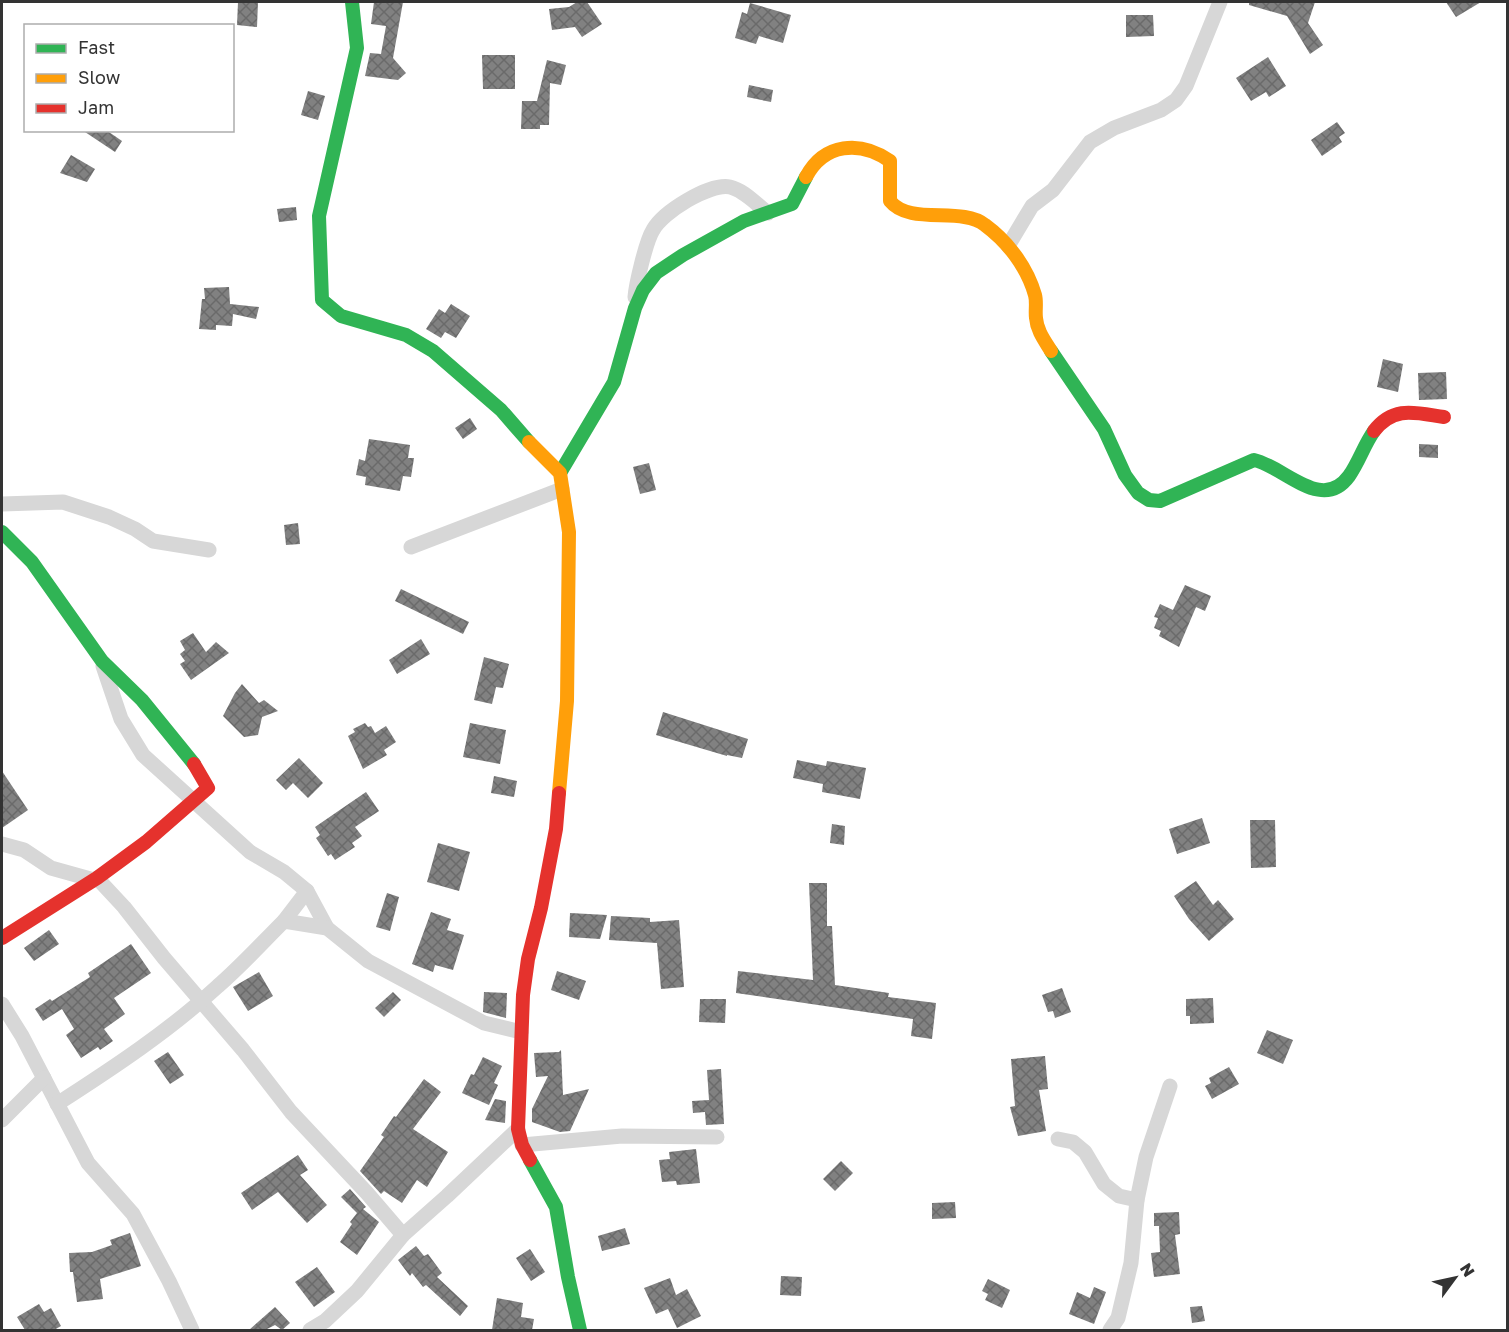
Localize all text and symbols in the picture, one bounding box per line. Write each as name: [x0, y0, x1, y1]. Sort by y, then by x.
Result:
legend: [24, 24, 234, 132]
text: Fast: [78, 36, 115, 58]
text: Slow: [78, 66, 121, 88]
text: Jam: [78, 96, 114, 118]
north arrow: [1425, 1248, 1485, 1308]
text: N: [1456, 1259, 1479, 1280]

